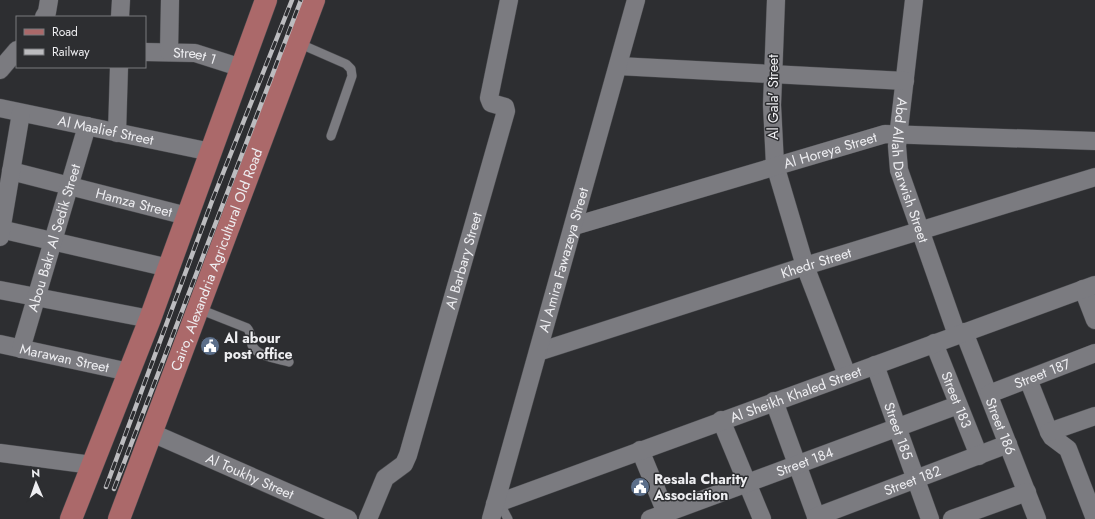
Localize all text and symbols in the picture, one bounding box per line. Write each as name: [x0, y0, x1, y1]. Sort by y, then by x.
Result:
legend: [16, 16, 146, 68]
text: Road: [52, 23, 78, 41]
text: Railway: [52, 43, 90, 61]
street label: Street 1: [173, 43, 219, 69]
street label: Al Gala' Street: [763, 54, 783, 140]
street label: Abd Allah Darwish Street: [887, 97, 934, 246]
street label: Al Maalief Street: [56, 110, 156, 150]
street label: Al Horeya Street: [781, 127, 880, 174]
street label: Cairo, Alexandria Agricultural Old Road: [166, 146, 267, 374]
street label: Abou Bakr Al Sedik Street: [23, 161, 85, 314]
street label: Hamza Street: [94, 183, 175, 222]
street label: Al Amira Fawazeya Street: [534, 185, 593, 335]
street label: Al Barbary Street: [440, 209, 487, 311]
street label: Khedr Street: [778, 242, 854, 283]
place label: Al abour post office: [223, 328, 293, 364]
public building icon: Al abour post office: [199, 335, 221, 357]
street label: Marawan Street: [18, 339, 112, 378]
street label: Street 187: [1011, 353, 1074, 393]
street label: Al Sheikh Khaled Street: [727, 361, 865, 427]
street label: Street 183: [936, 368, 977, 431]
street label: Street 186: [981, 395, 1021, 458]
street label: Street 185: [879, 400, 918, 462]
street label: Street 184: [773, 442, 836, 481]
street label: Al Toukhy Street: [203, 448, 298, 504]
street label: Street 182: [881, 460, 944, 500]
north arrow: [16, 463, 56, 503]
text: N: [31, 465, 40, 481]
place label: Resala Charity Association: [653, 469, 748, 505]
public building icon: Resala Charity Association: [629, 476, 651, 498]

